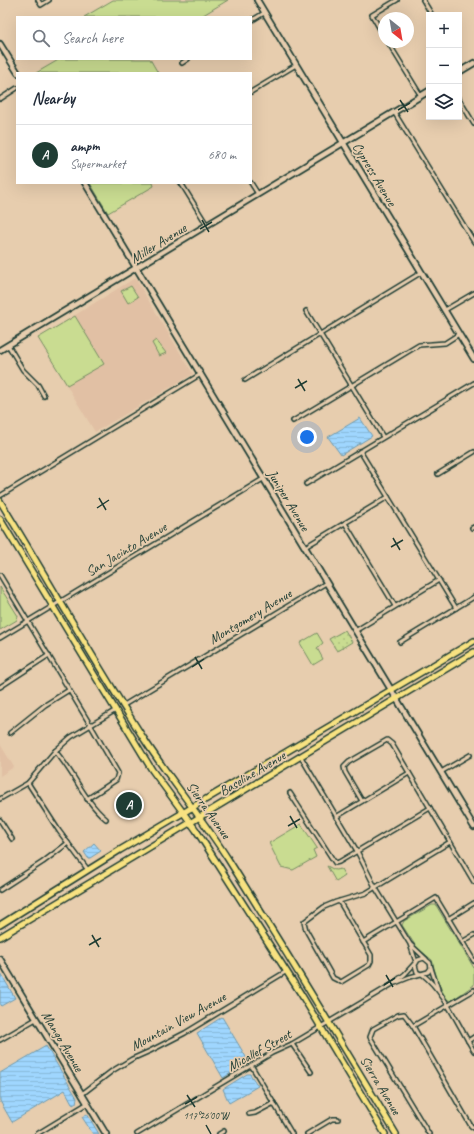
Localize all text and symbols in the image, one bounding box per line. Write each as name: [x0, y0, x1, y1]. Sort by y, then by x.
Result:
north arrow: [378, 12, 414, 48]
map controls: [426, 12, 462, 120]
button: +: [426, 12, 462, 48]
search box: [16, 16, 252, 60]
icon: search: [30, 27, 52, 49]
text: Search here: [62, 29, 123, 48]
button: −: [426, 48, 462, 84]
button: layers: [426, 84, 462, 120]
text: Nearby: [32, 88, 75, 109]
text: ampm: [70, 137, 99, 156]
street label: Cypress Avenue: [349, 139, 401, 210]
text: A: [42, 147, 48, 163]
text: 680 m: [208, 147, 236, 163]
text: Supermarket: [70, 156, 125, 172]
street label: Miller Avenue: [127, 219, 191, 267]
your location: [297, 427, 317, 447]
street label: Juniper Avenue: [263, 466, 314, 535]
street label: San Jacinto Avenue: [83, 518, 171, 580]
street label: Montgomery Avenue: [206, 584, 296, 648]
street label: Baseline Avenue: [216, 746, 290, 800]
street label: Sierra Avenue: [183, 779, 235, 843]
pin: A: [116, 790, 142, 820]
street label: Mountain View Avenue: [128, 988, 230, 1055]
street label: Mango Avenue: [38, 1008, 88, 1076]
street label: Micallef Street: [224, 1025, 295, 1075]
street label: Sierra Avenue: [356, 1053, 406, 1119]
text: 117°26'00"W: [183, 1109, 230, 1122]

